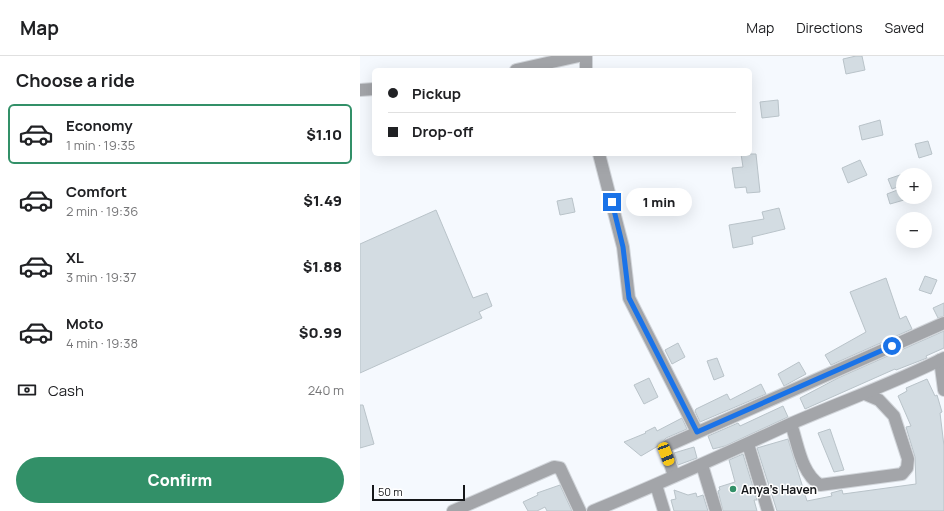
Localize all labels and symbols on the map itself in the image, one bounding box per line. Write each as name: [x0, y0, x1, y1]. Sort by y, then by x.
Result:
callout: 1 min: [626, 188, 692, 216]
route end: [603, 193, 621, 211]
route start: [883, 337, 901, 355]
car: [656, 441, 676, 467]
place label: Anya's Haven: [741, 481, 817, 498]
scale bar: [372, 483, 465, 502]
marker: Anya's Haven: [728, 484, 738, 494]

